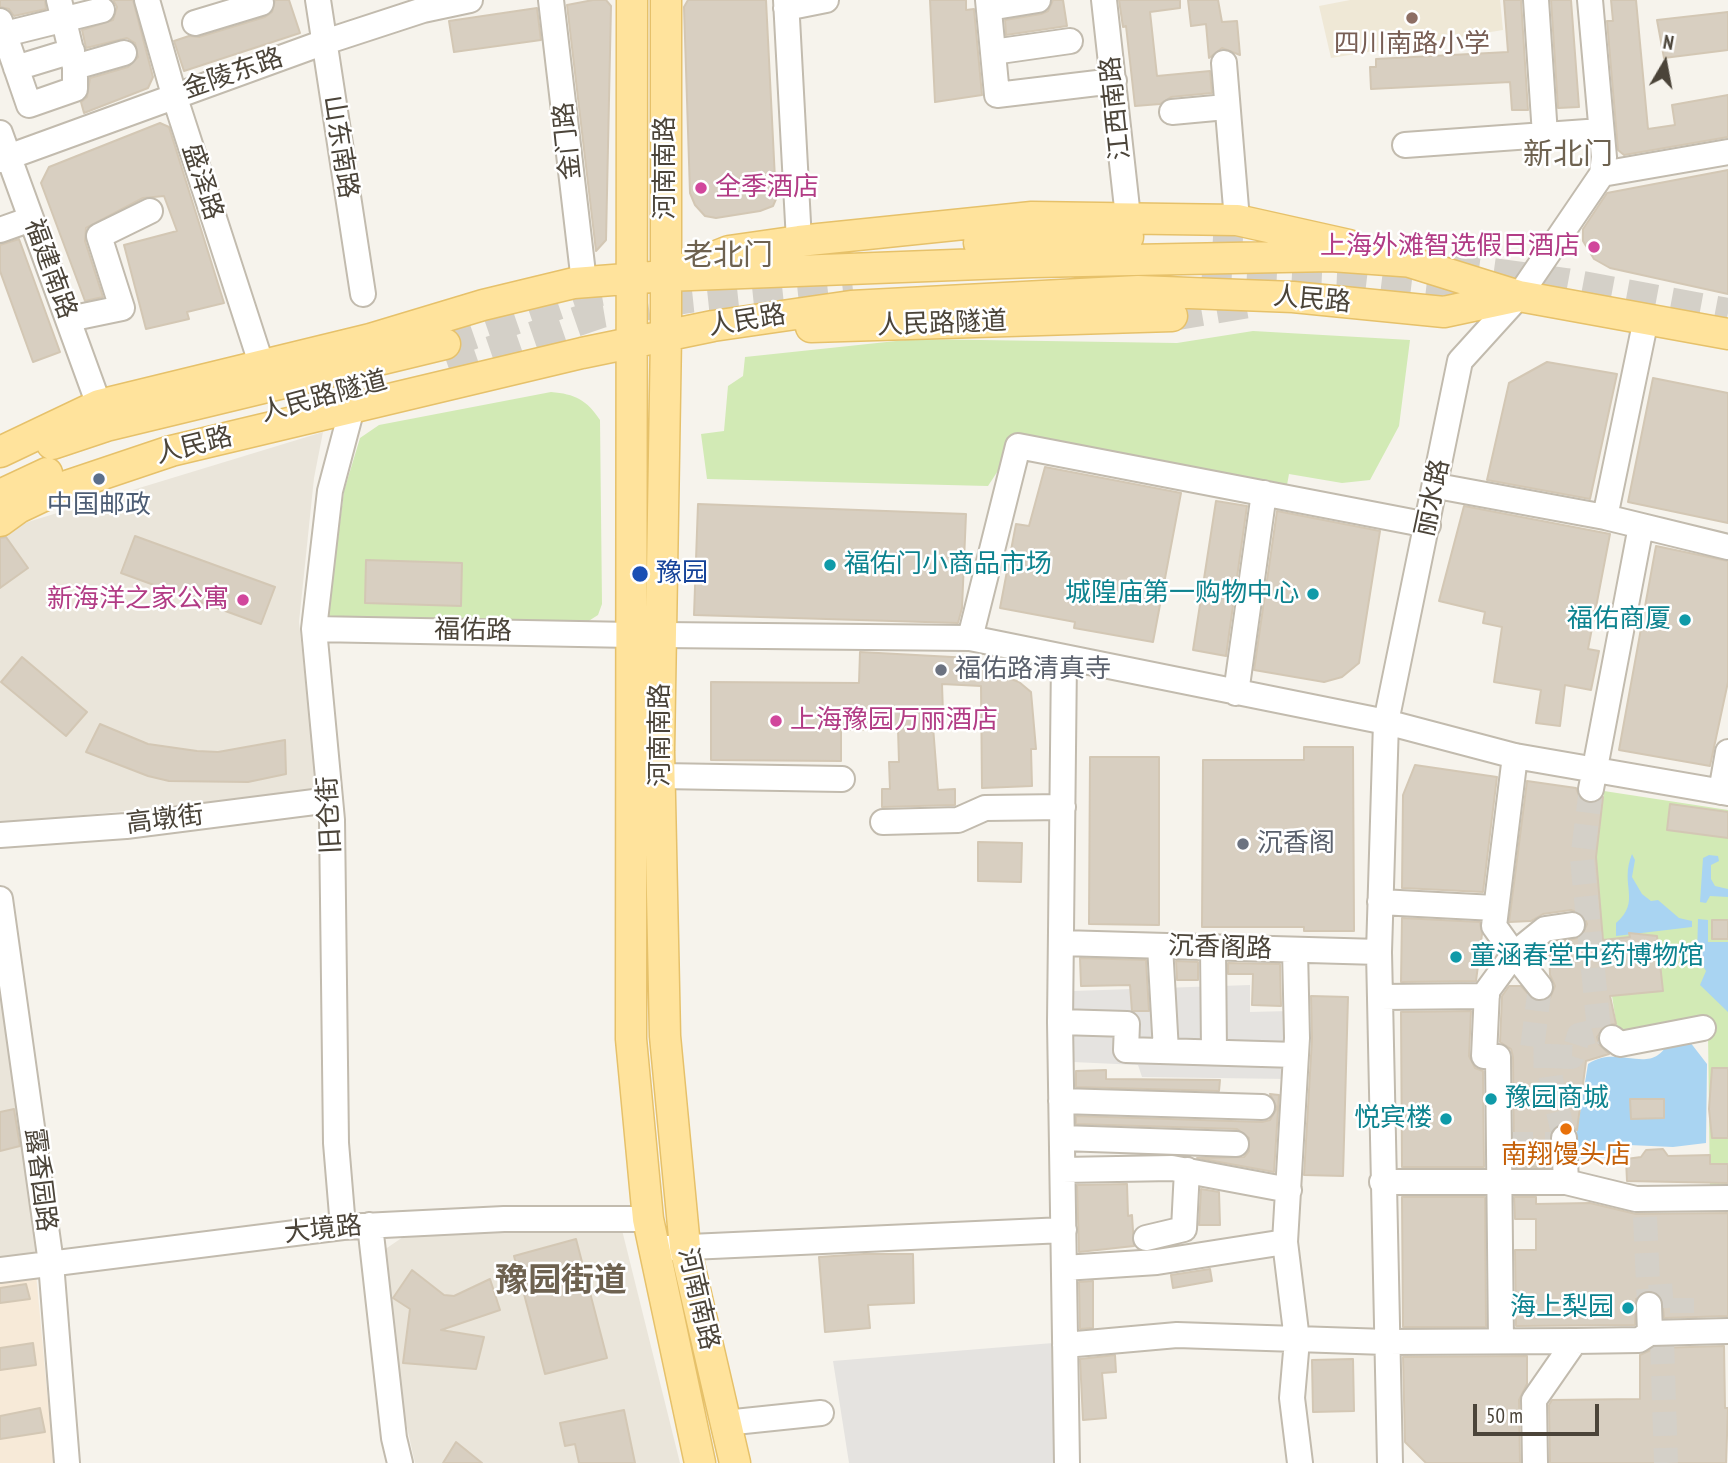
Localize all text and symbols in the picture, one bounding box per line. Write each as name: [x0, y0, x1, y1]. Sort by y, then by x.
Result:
marker: 四川南路小学: [1404, 10, 1420, 26]
north arrow: [1630, 28, 1700, 98]
place label: 四川南路小学: [1334, 29, 1490, 61]
text: N: [1662, 30, 1676, 55]
street label: 金陵东路: [179, 42, 287, 106]
street label: 江西南路: [1095, 55, 1137, 161]
street label: 山东南路: [316, 93, 364, 201]
street label: 金门路: [548, 101, 588, 181]
street label: 河南南路: [650, 116, 682, 220]
district label: 新北门: [1523, 137, 1613, 173]
street label: 盛泽路: [175, 140, 229, 224]
place label: 全季酒店: [715, 172, 819, 204]
marker: 全季酒店: [693, 180, 709, 196]
street label: 福建南路: [18, 215, 82, 323]
place label: 上海外滩智选假日酒店: [1320, 231, 1580, 263]
district label: 老北门: [683, 238, 773, 274]
marker: 上海外滩智选假日酒店: [1586, 239, 1602, 255]
street label: 人民路: [1272, 281, 1352, 319]
street label: 人民路: [706, 299, 788, 343]
street label: 人民路隧道: [876, 306, 1008, 342]
street label: 人民路隧道: [257, 365, 391, 429]
street label: 人民路: [152, 421, 236, 471]
street label: 丽水路: [1410, 457, 1456, 539]
marker: 中国邮政: [91, 471, 107, 487]
place label: 中国邮政: [47, 490, 151, 522]
place label: 福佑门小商品市场: [844, 549, 1052, 581]
marker: 福佑门小商品市场: [822, 557, 838, 573]
place label: 豫园: [656, 558, 708, 590]
marker: 豫园: [630, 564, 650, 584]
place label: 城隍庙第一购物中心: [1065, 578, 1299, 610]
place label: 新海洋之家公寓: [47, 584, 229, 616]
marker: 城隍庙第一购物中心: [1305, 586, 1321, 602]
marker: 新海洋之家公寓: [235, 592, 251, 608]
place label: 福佑商厦: [1567, 604, 1671, 636]
marker: 福佑商厦: [1677, 612, 1693, 628]
street label: 福佑路: [434, 615, 512, 647]
place label: 福佑路清真寺: [955, 654, 1111, 686]
marker: 福佑路清真寺: [933, 662, 949, 678]
street label: 河南南路: [645, 683, 677, 787]
place label: 上海豫园万丽酒店: [790, 705, 998, 737]
marker: 上海豫园万丽酒店: [768, 713, 784, 729]
street label: 旧仓街: [312, 775, 348, 855]
street label: 高墩街: [124, 800, 206, 840]
place label: 沉香阁: [1257, 828, 1335, 860]
marker: 沉香阁: [1235, 836, 1251, 852]
street label: 沉香阁路: [1167, 931, 1273, 965]
place label: 童涵春堂中药博物馆: [1470, 941, 1704, 973]
marker: 童涵春堂中药博物馆: [1448, 949, 1464, 965]
place label: 豫园商城: [1505, 1083, 1609, 1115]
marker: 豫园商城: [1483, 1091, 1499, 1107]
place label: 悦宾楼: [1354, 1103, 1432, 1135]
marker: 悦宾楼: [1438, 1111, 1454, 1127]
marker: 南翔馒头店: [1558, 1121, 1574, 1137]
street label: 露香园路: [18, 1126, 62, 1234]
place label: 南翔馒头店: [1501, 1140, 1631, 1172]
street label: 大境路: [283, 1210, 363, 1250]
street label: 河南南路: [671, 1245, 725, 1353]
district label: 豫园街道: [495, 1262, 627, 1302]
place label: 海上梨园: [1510, 1292, 1614, 1324]
marker: 海上梨园: [1620, 1300, 1636, 1316]
scale bar: [1476, 1390, 1602, 1434]
text: 50 m: [1486, 1402, 1523, 1429]

